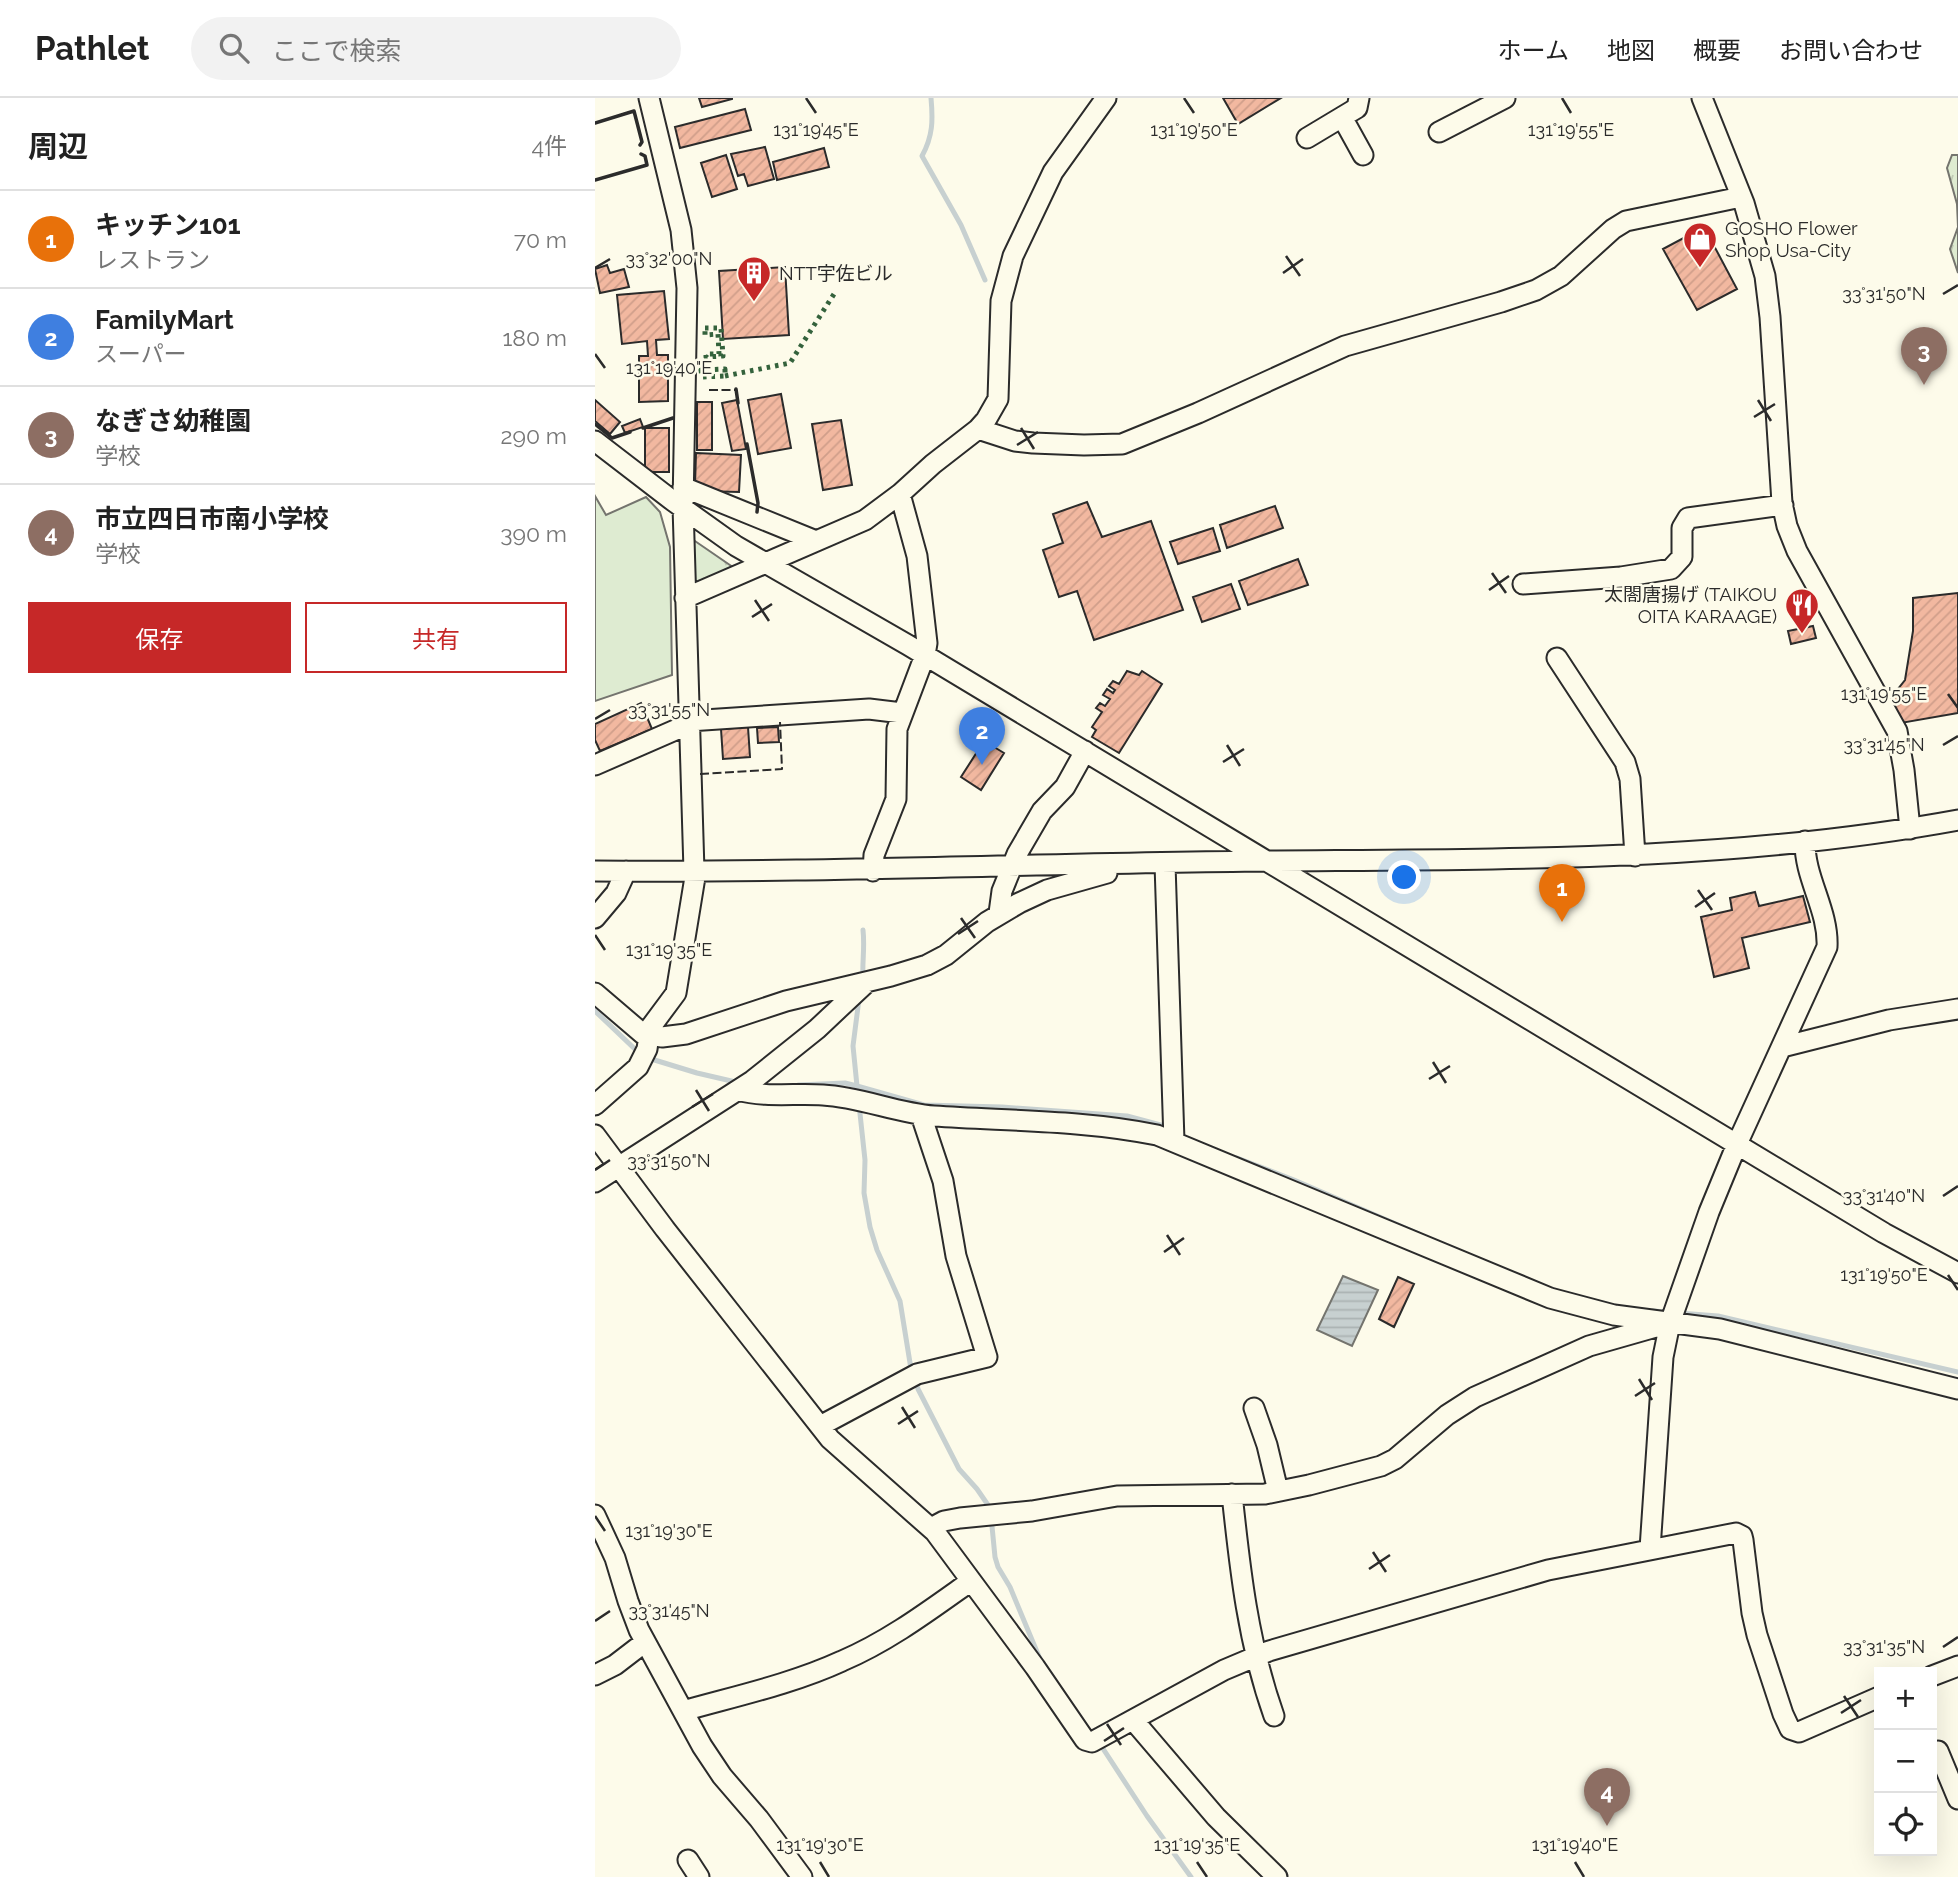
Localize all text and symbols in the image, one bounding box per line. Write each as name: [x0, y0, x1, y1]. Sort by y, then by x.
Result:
search box: [191, 17, 681, 80]
text: Pathlet: [35, 29, 149, 68]
icon: search: [215, 29, 253, 67]
text: ここで検索: [271, 36, 401, 66]
text: ホーム: [1498, 36, 1569, 65]
text: 地図: [1607, 36, 1655, 65]
text: 概要: [1693, 36, 1741, 65]
text: お問い合わせ: [1779, 36, 1923, 65]
text: 131°19'45"E: [773, 119, 859, 140]
text: 131°19'50"E: [1150, 119, 1238, 140]
text: 131°19'55"E: [1528, 119, 1614, 140]
text: 周辺: [28, 129, 88, 164]
text: 4件: [531, 132, 567, 159]
text: キッチン101: [95, 210, 241, 240]
place label: GOSHO Flower Shop Usa-City: [1725, 217, 1858, 261]
shop icon: GOSHO Flower Shop Usa-City: [1681, 220, 1719, 269]
text: 1: [45, 226, 57, 253]
text: 70 m: [514, 226, 567, 253]
text: レストラン: [95, 246, 210, 273]
text: 33°32'00"N: [626, 248, 712, 269]
building icon: NTT宇佐ビル: [735, 254, 773, 303]
place label: NTT宇佐ビル: [779, 262, 893, 284]
text: 33°31'50"N: [1842, 283, 1926, 304]
text: FamilyMart: [95, 305, 234, 335]
text: 2: [45, 324, 57, 351]
text: 180 m: [502, 324, 567, 351]
pin: 3: [1901, 327, 1947, 385]
text: スーパー: [95, 340, 187, 367]
text: 131°19'40"E: [626, 357, 712, 378]
text: なぎさ幼稚園: [95, 406, 251, 436]
text: 3: [45, 422, 57, 449]
text: 290 m: [500, 422, 567, 449]
text: 学校: [95, 442, 141, 469]
text: 市立四日市南小学校: [95, 504, 329, 534]
text: 4: [44, 520, 58, 547]
text: 390 m: [500, 520, 567, 547]
text: 学校: [95, 540, 141, 567]
place label: 太閤唐揚げ (TAIKOU OITA KARAAGE): [1604, 583, 1777, 627]
restaurant icon: 太閤唐揚げ (TAIKOU OITA KARAAGE): [1783, 586, 1821, 635]
button: 保存: [28, 602, 291, 673]
button: 共有: [305, 602, 567, 673]
text: 131°19'55"E: [1841, 683, 1927, 704]
text: 33°31'55"N: [628, 699, 710, 720]
pin: 2: [959, 707, 1005, 765]
text: 33°31'45"N: [1843, 734, 1925, 755]
your location: [1387, 860, 1421, 894]
pin: 1: [1539, 864, 1585, 922]
text: 131°19'35"E: [626, 939, 712, 960]
text: 33°31'50"N: [627, 1150, 711, 1171]
text: 33°31'40"N: [1843, 1185, 1925, 1206]
text: 131°19'50"E: [1840, 1264, 1928, 1285]
text: 131°19'30"E: [625, 1520, 713, 1541]
text: 33°31'45"N: [628, 1600, 710, 1621]
text: 33°31'35"N: [1843, 1636, 1925, 1657]
map controls: [1874, 1667, 1937, 1856]
button: +: [1874, 1667, 1937, 1730]
button: −: [1874, 1730, 1937, 1793]
pin: 4: [1584, 1768, 1630, 1826]
button: locate: [1874, 1793, 1937, 1856]
text: 131°19'30"E: [776, 1834, 864, 1855]
text: 131°19'35"E: [1154, 1834, 1240, 1855]
text: 131°19'40"E: [1532, 1834, 1618, 1855]

